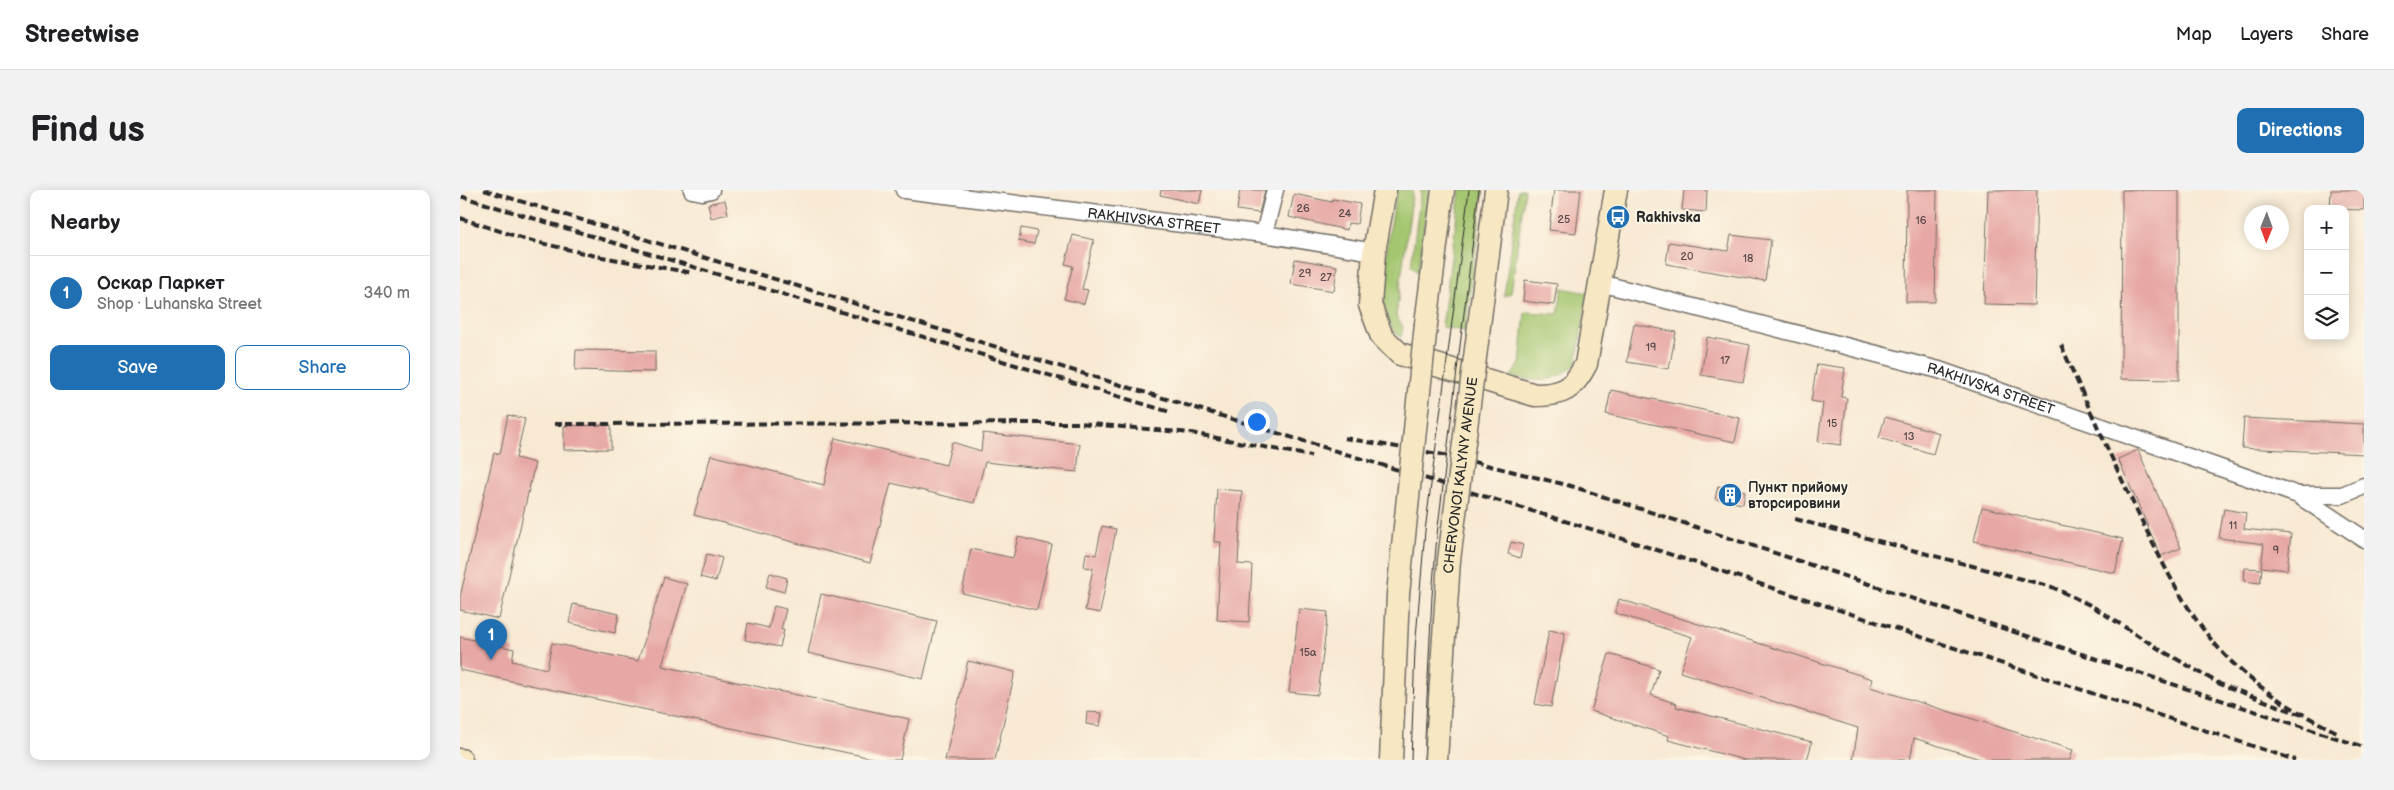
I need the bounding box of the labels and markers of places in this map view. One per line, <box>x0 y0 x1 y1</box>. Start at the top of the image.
bus stop icon: Rakhivska <box>1605 204 1631 230</box>
place label: Rakhivska <box>1636 209 1701 226</box>
place label: Пункт прийому вторсировини <box>1748 479 1848 512</box>
building icon: Пункт прийому вторсировини <box>1717 482 1743 508</box>
pin: 1 <box>475 619 507 660</box>

